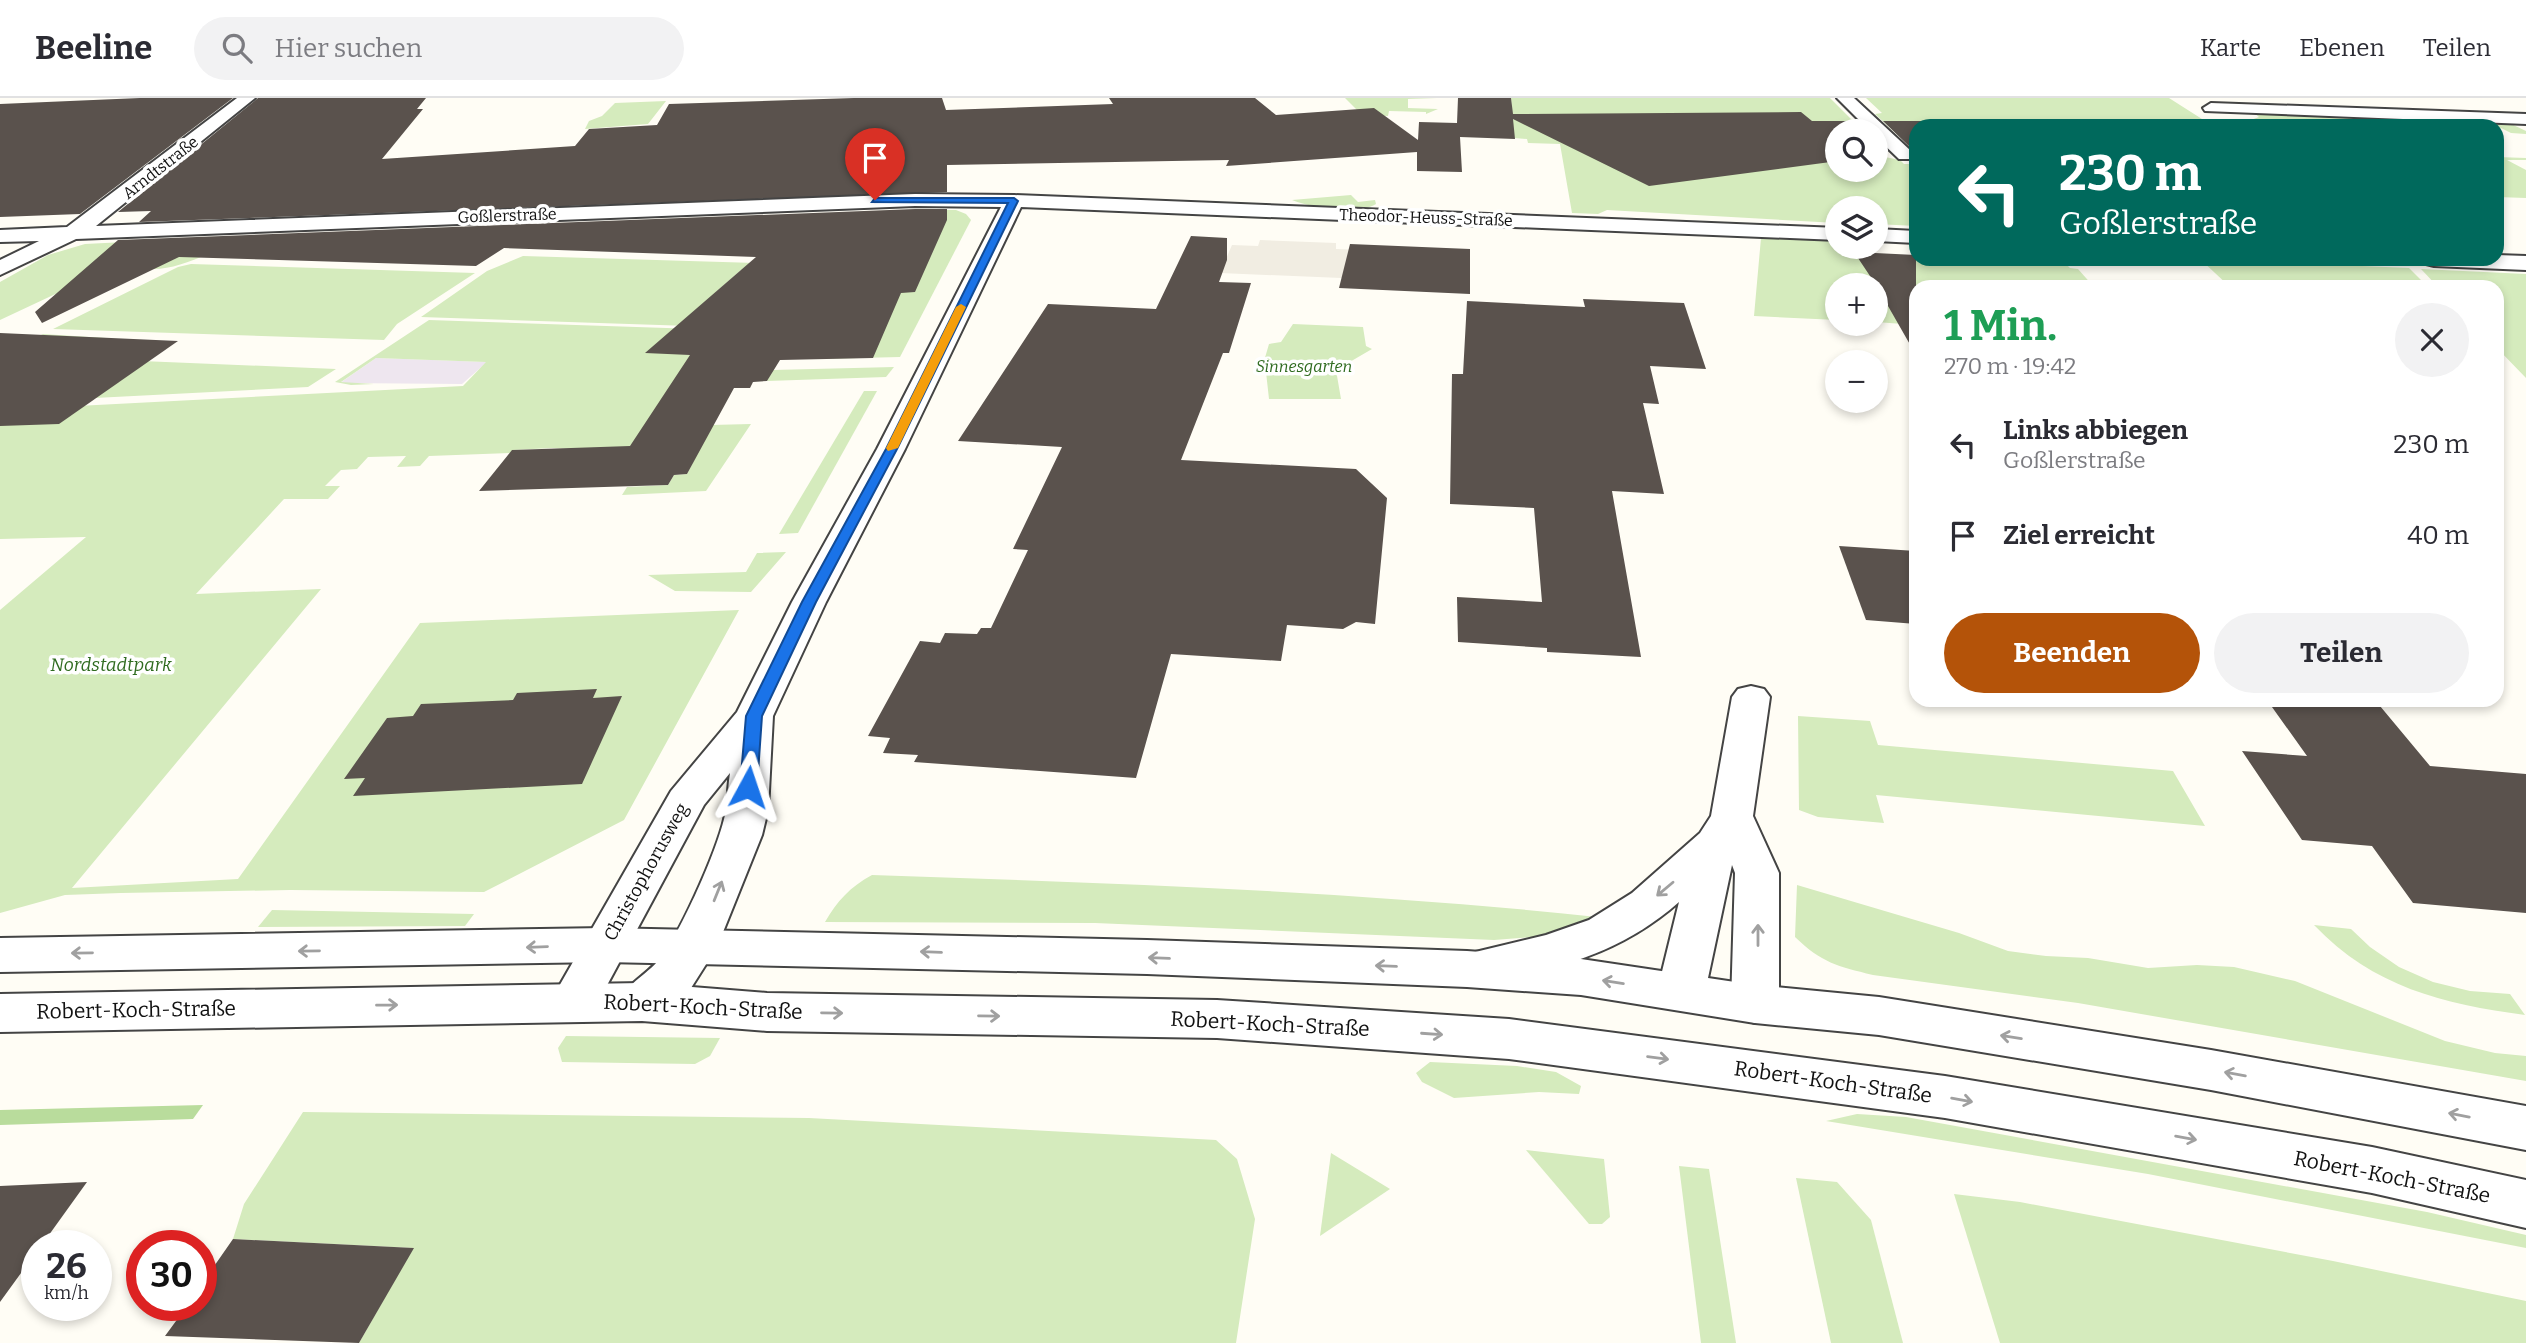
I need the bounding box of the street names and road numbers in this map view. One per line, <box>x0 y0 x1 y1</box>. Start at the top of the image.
street label: Arndtstraße <box>119 132 202 203</box>
street label: Goßlerstraße <box>457 204 557 227</box>
street label: Theodor-Heuss-Straße <box>1339 205 1513 230</box>
street label: Christophorusweg <box>599 799 693 945</box>
street label: Robert-Koch-Straße <box>603 989 803 1025</box>
street label: Robert-Koch-Straße <box>36 995 236 1025</box>
street label: Robert-Koch-Straße <box>1170 1006 1370 1042</box>
street label: Robert-Koch-Straße <box>1732 1055 1934 1109</box>
street label: Robert-Koch-Straße <box>2292 1145 2492 1209</box>

